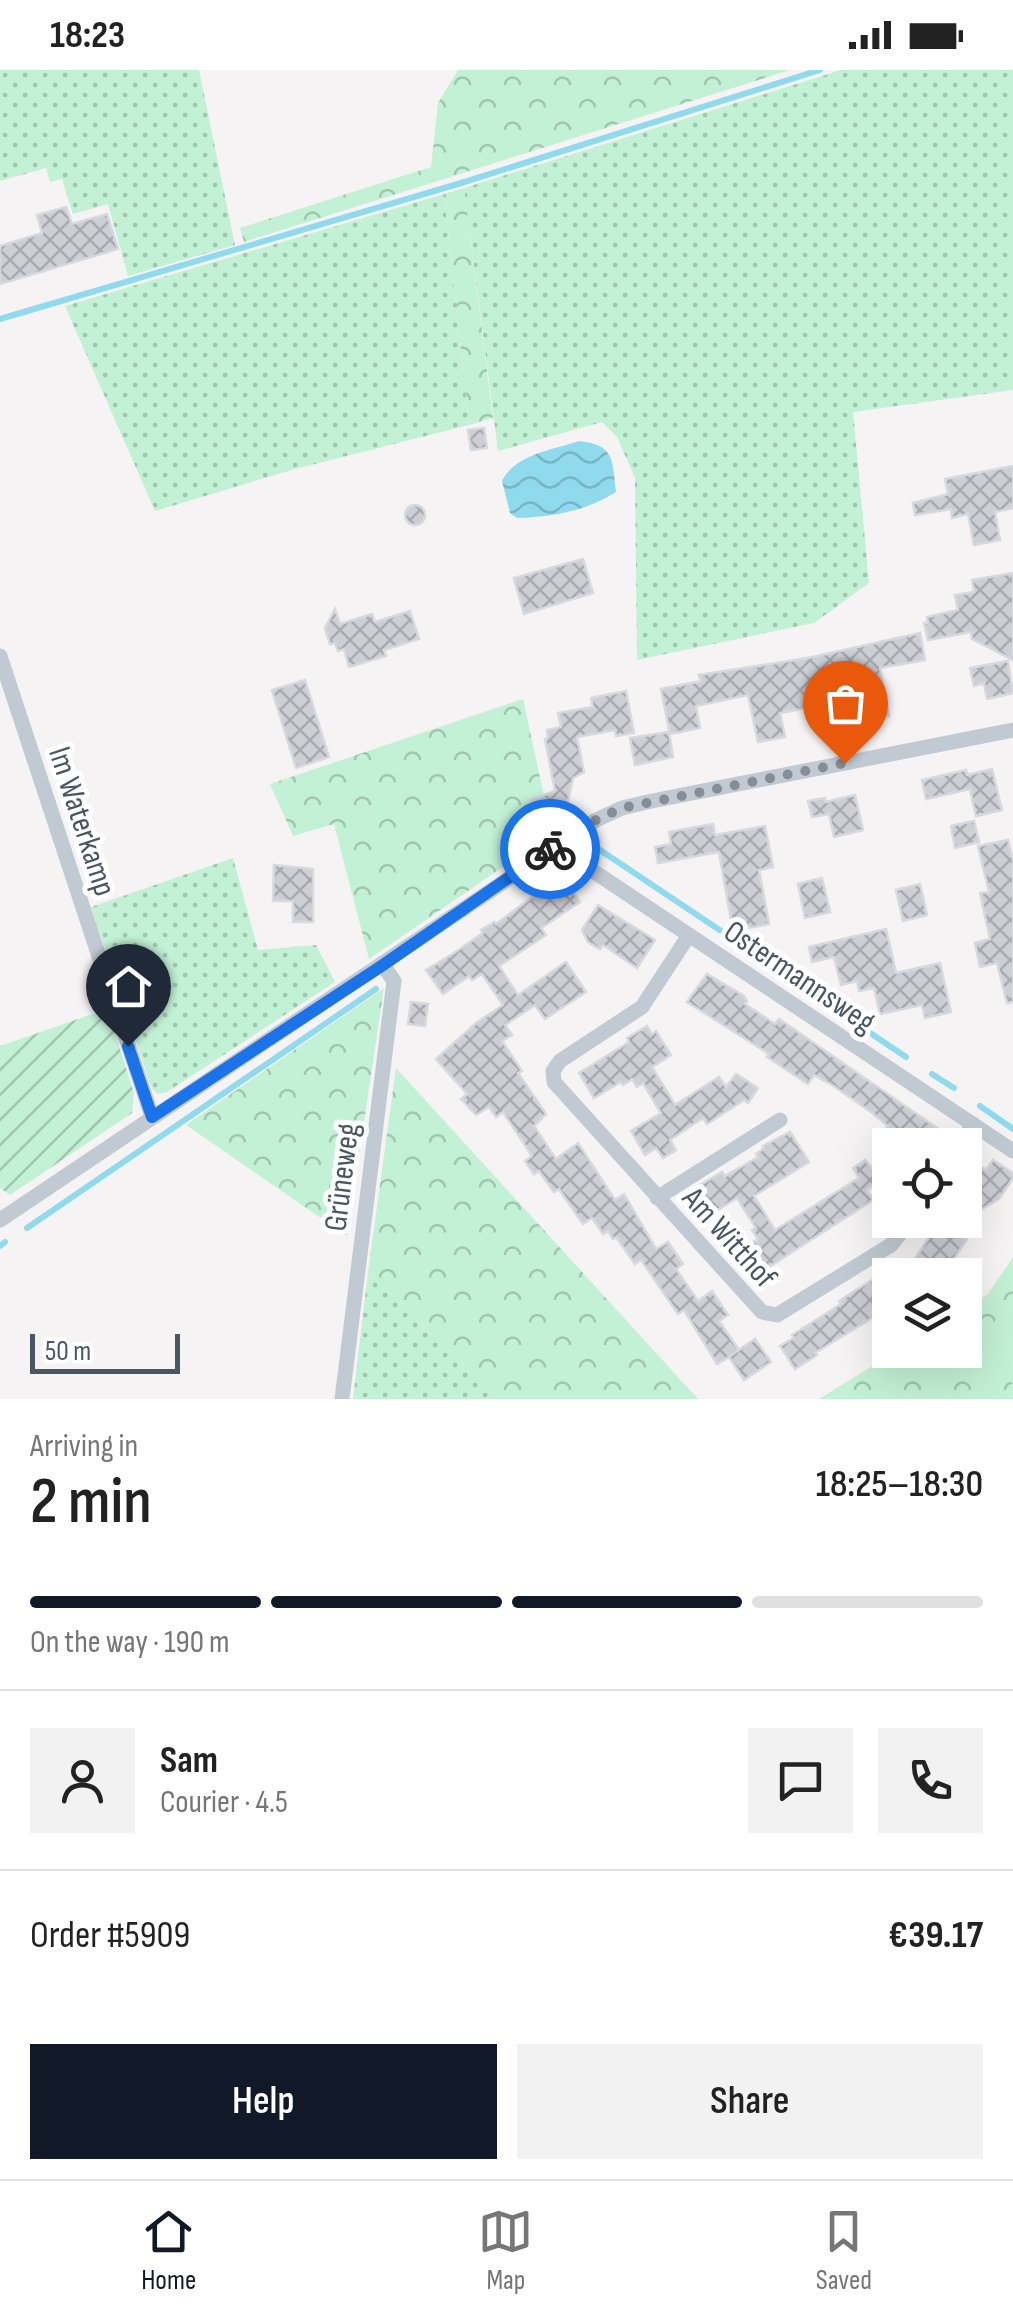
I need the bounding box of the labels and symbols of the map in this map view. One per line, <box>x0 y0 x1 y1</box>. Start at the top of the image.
pin <box>803 661 888 764</box>
street label: Im Waterkamp <box>39 742 124 901</box>
courier <box>500 799 600 899</box>
street label: Ostermannsweg <box>716 912 882 1042</box>
pin <box>86 944 171 1047</box>
street label: Grüneweg <box>317 1121 368 1233</box>
street label: Am Witthof <box>673 1179 785 1297</box>
scale bar <box>30 1329 180 1374</box>

